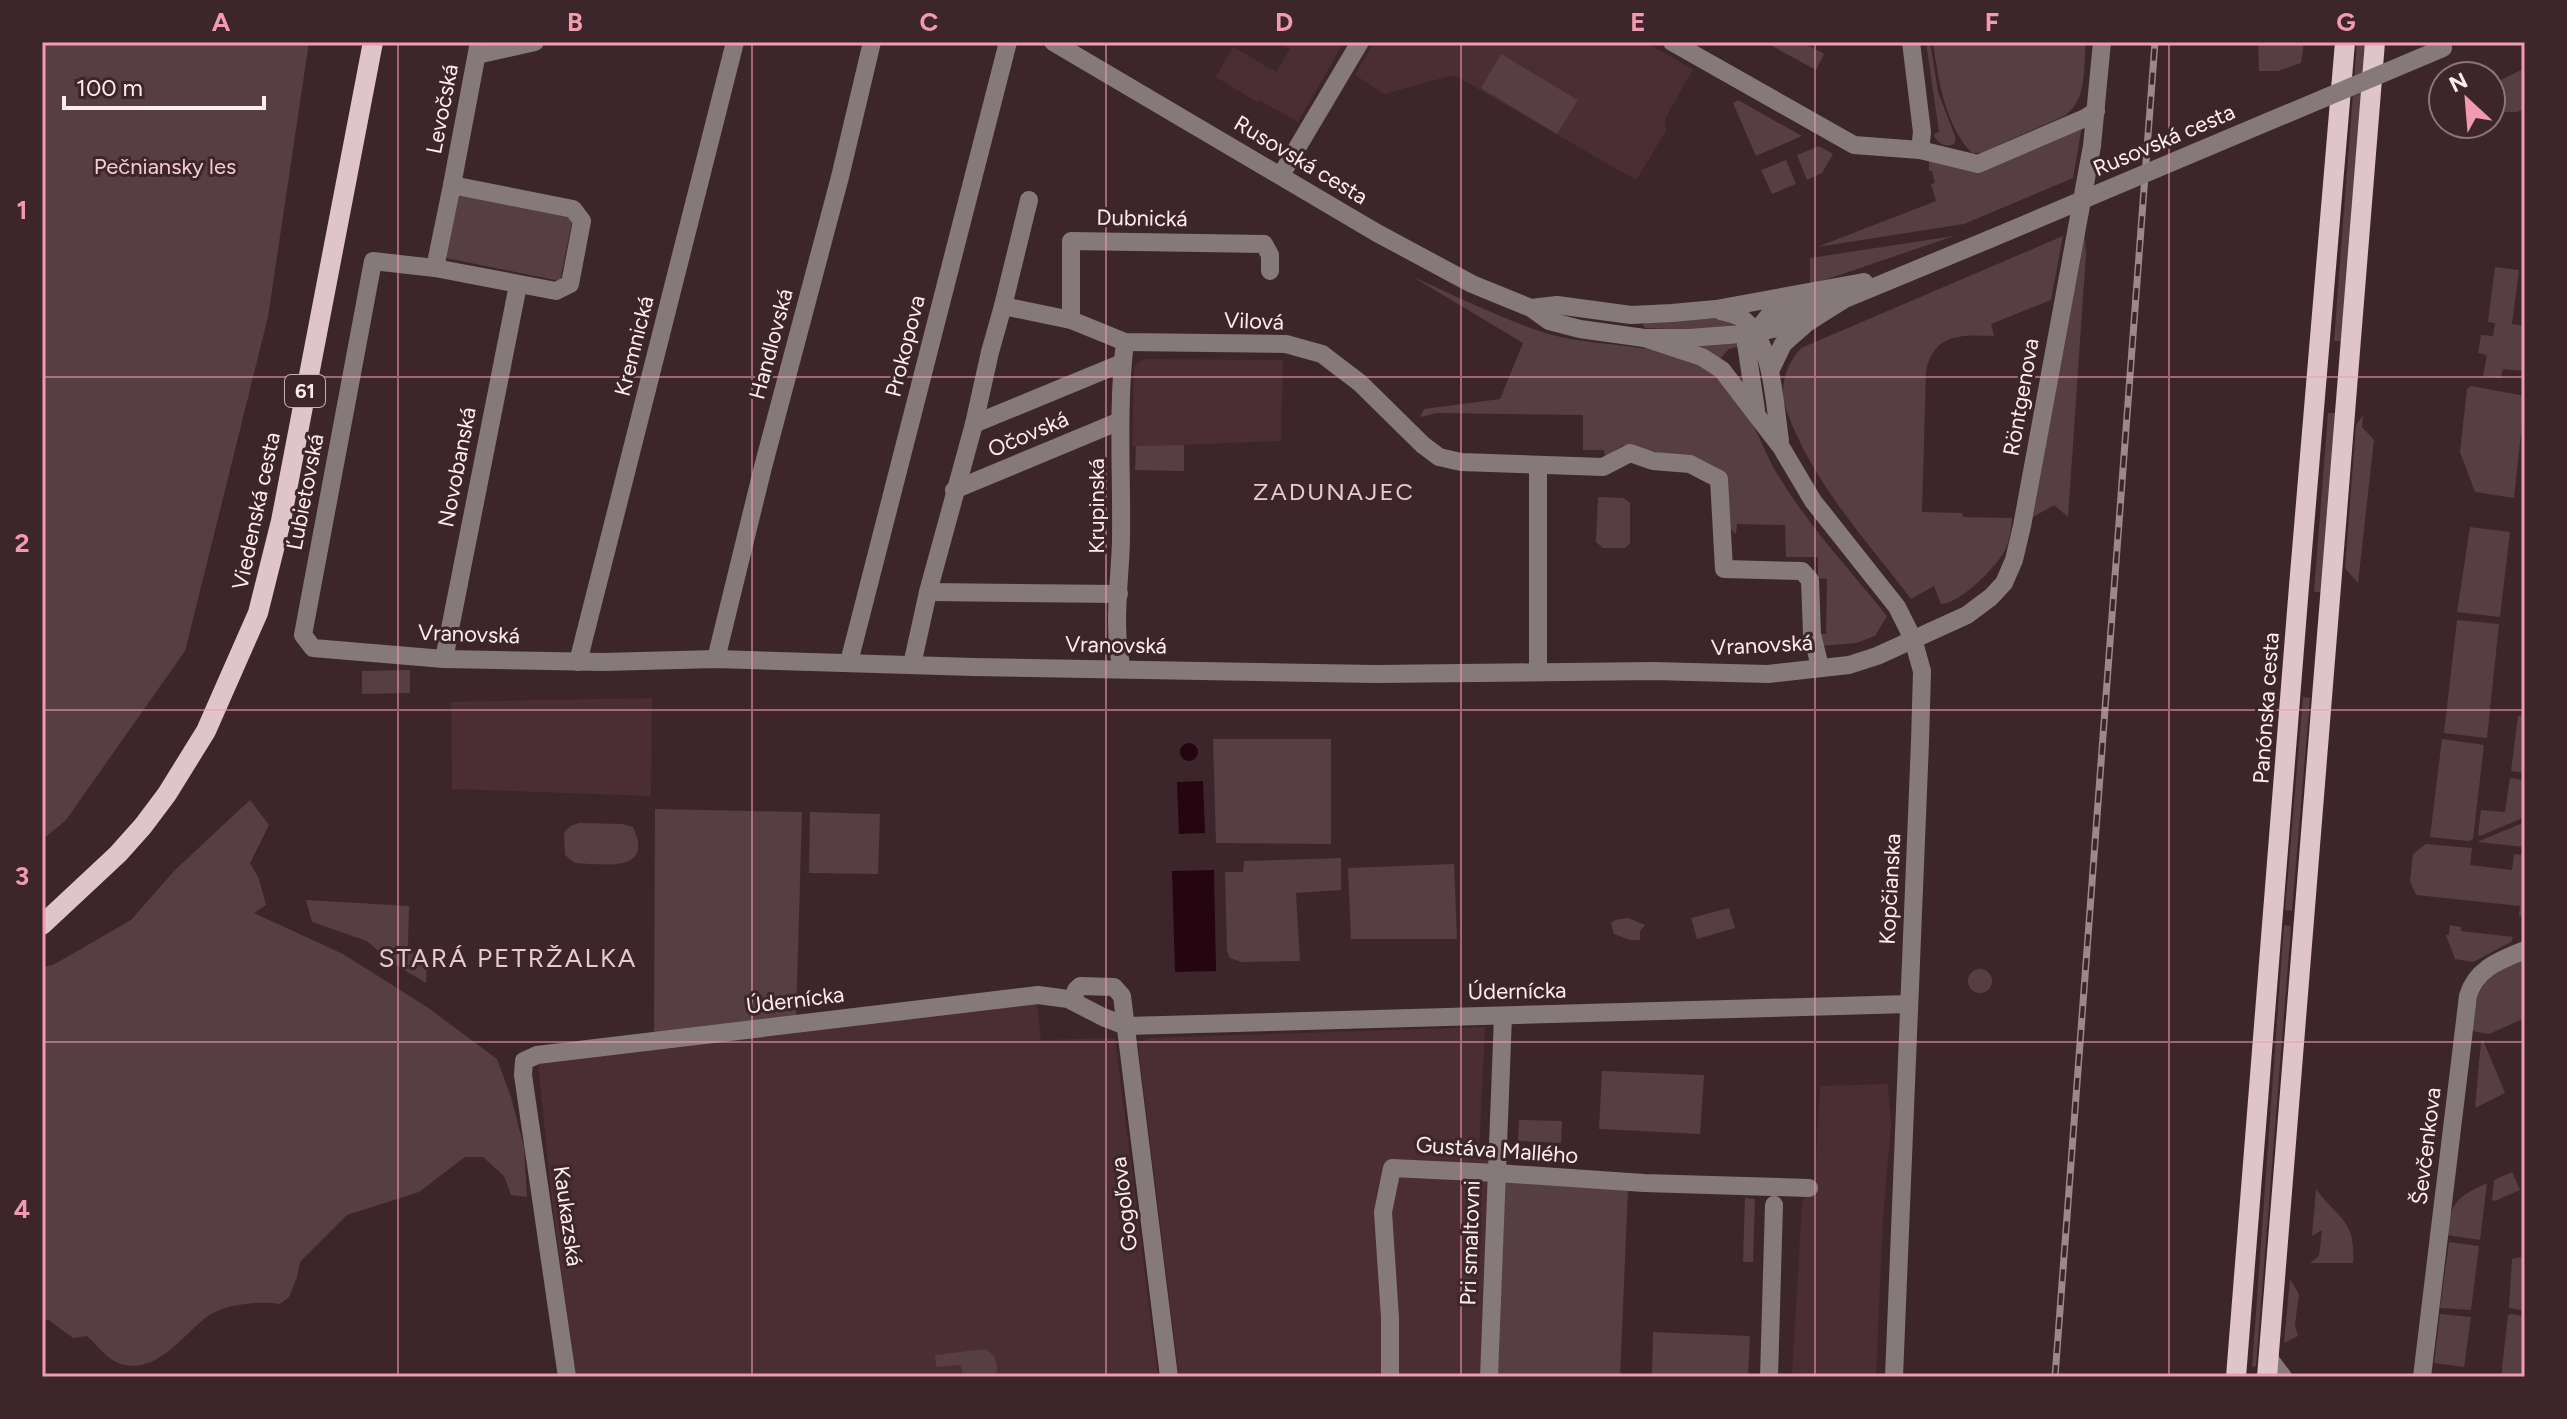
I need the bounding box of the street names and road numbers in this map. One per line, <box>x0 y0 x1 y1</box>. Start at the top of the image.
street label: Levočská <box>420 62 464 156</box>
street label: Rusovská cesta <box>2089 98 2239 182</box>
street label: Rusovská cesta <box>1229 109 1373 211</box>
street label: Dubnická <box>1096 204 1188 232</box>
street label: Handlovská <box>743 286 799 402</box>
street label: Prokopova <box>879 292 931 400</box>
street label: Kremnická <box>609 293 659 399</box>
street label: Vilová <box>1224 306 1284 336</box>
street label: Röntgenova <box>1997 336 2045 458</box>
road number: 61 <box>285 375 325 407</box>
street label: Novobanská <box>432 405 482 529</box>
street label: Očovská <box>984 405 1072 463</box>
street label: Viedenská cesta <box>226 430 286 592</box>
street label: Ľubietovská <box>281 432 329 552</box>
street label: Krupinská <box>1083 458 1110 554</box>
street label: Vranovská <box>418 619 520 649</box>
street label: Vranovská <box>1710 629 1814 661</box>
street label: Vranovská <box>1065 631 1167 659</box>
street label: Panónska cesta <box>2247 631 2285 785</box>
street label: Kopčianska <box>1874 833 1906 945</box>
street label: Údernícka <box>1467 977 1567 1005</box>
street label: Údernícka <box>744 981 846 1019</box>
street label: Ševčenkova <box>2405 1086 2447 1206</box>
street label: Gustáva Mallého <box>1415 1131 1579 1169</box>
street label: Gogoľova <box>1105 1155 1143 1253</box>
street label: Kaukazská <box>548 1164 588 1268</box>
street label: Pri smaltovni <box>1454 1180 1486 1306</box>

